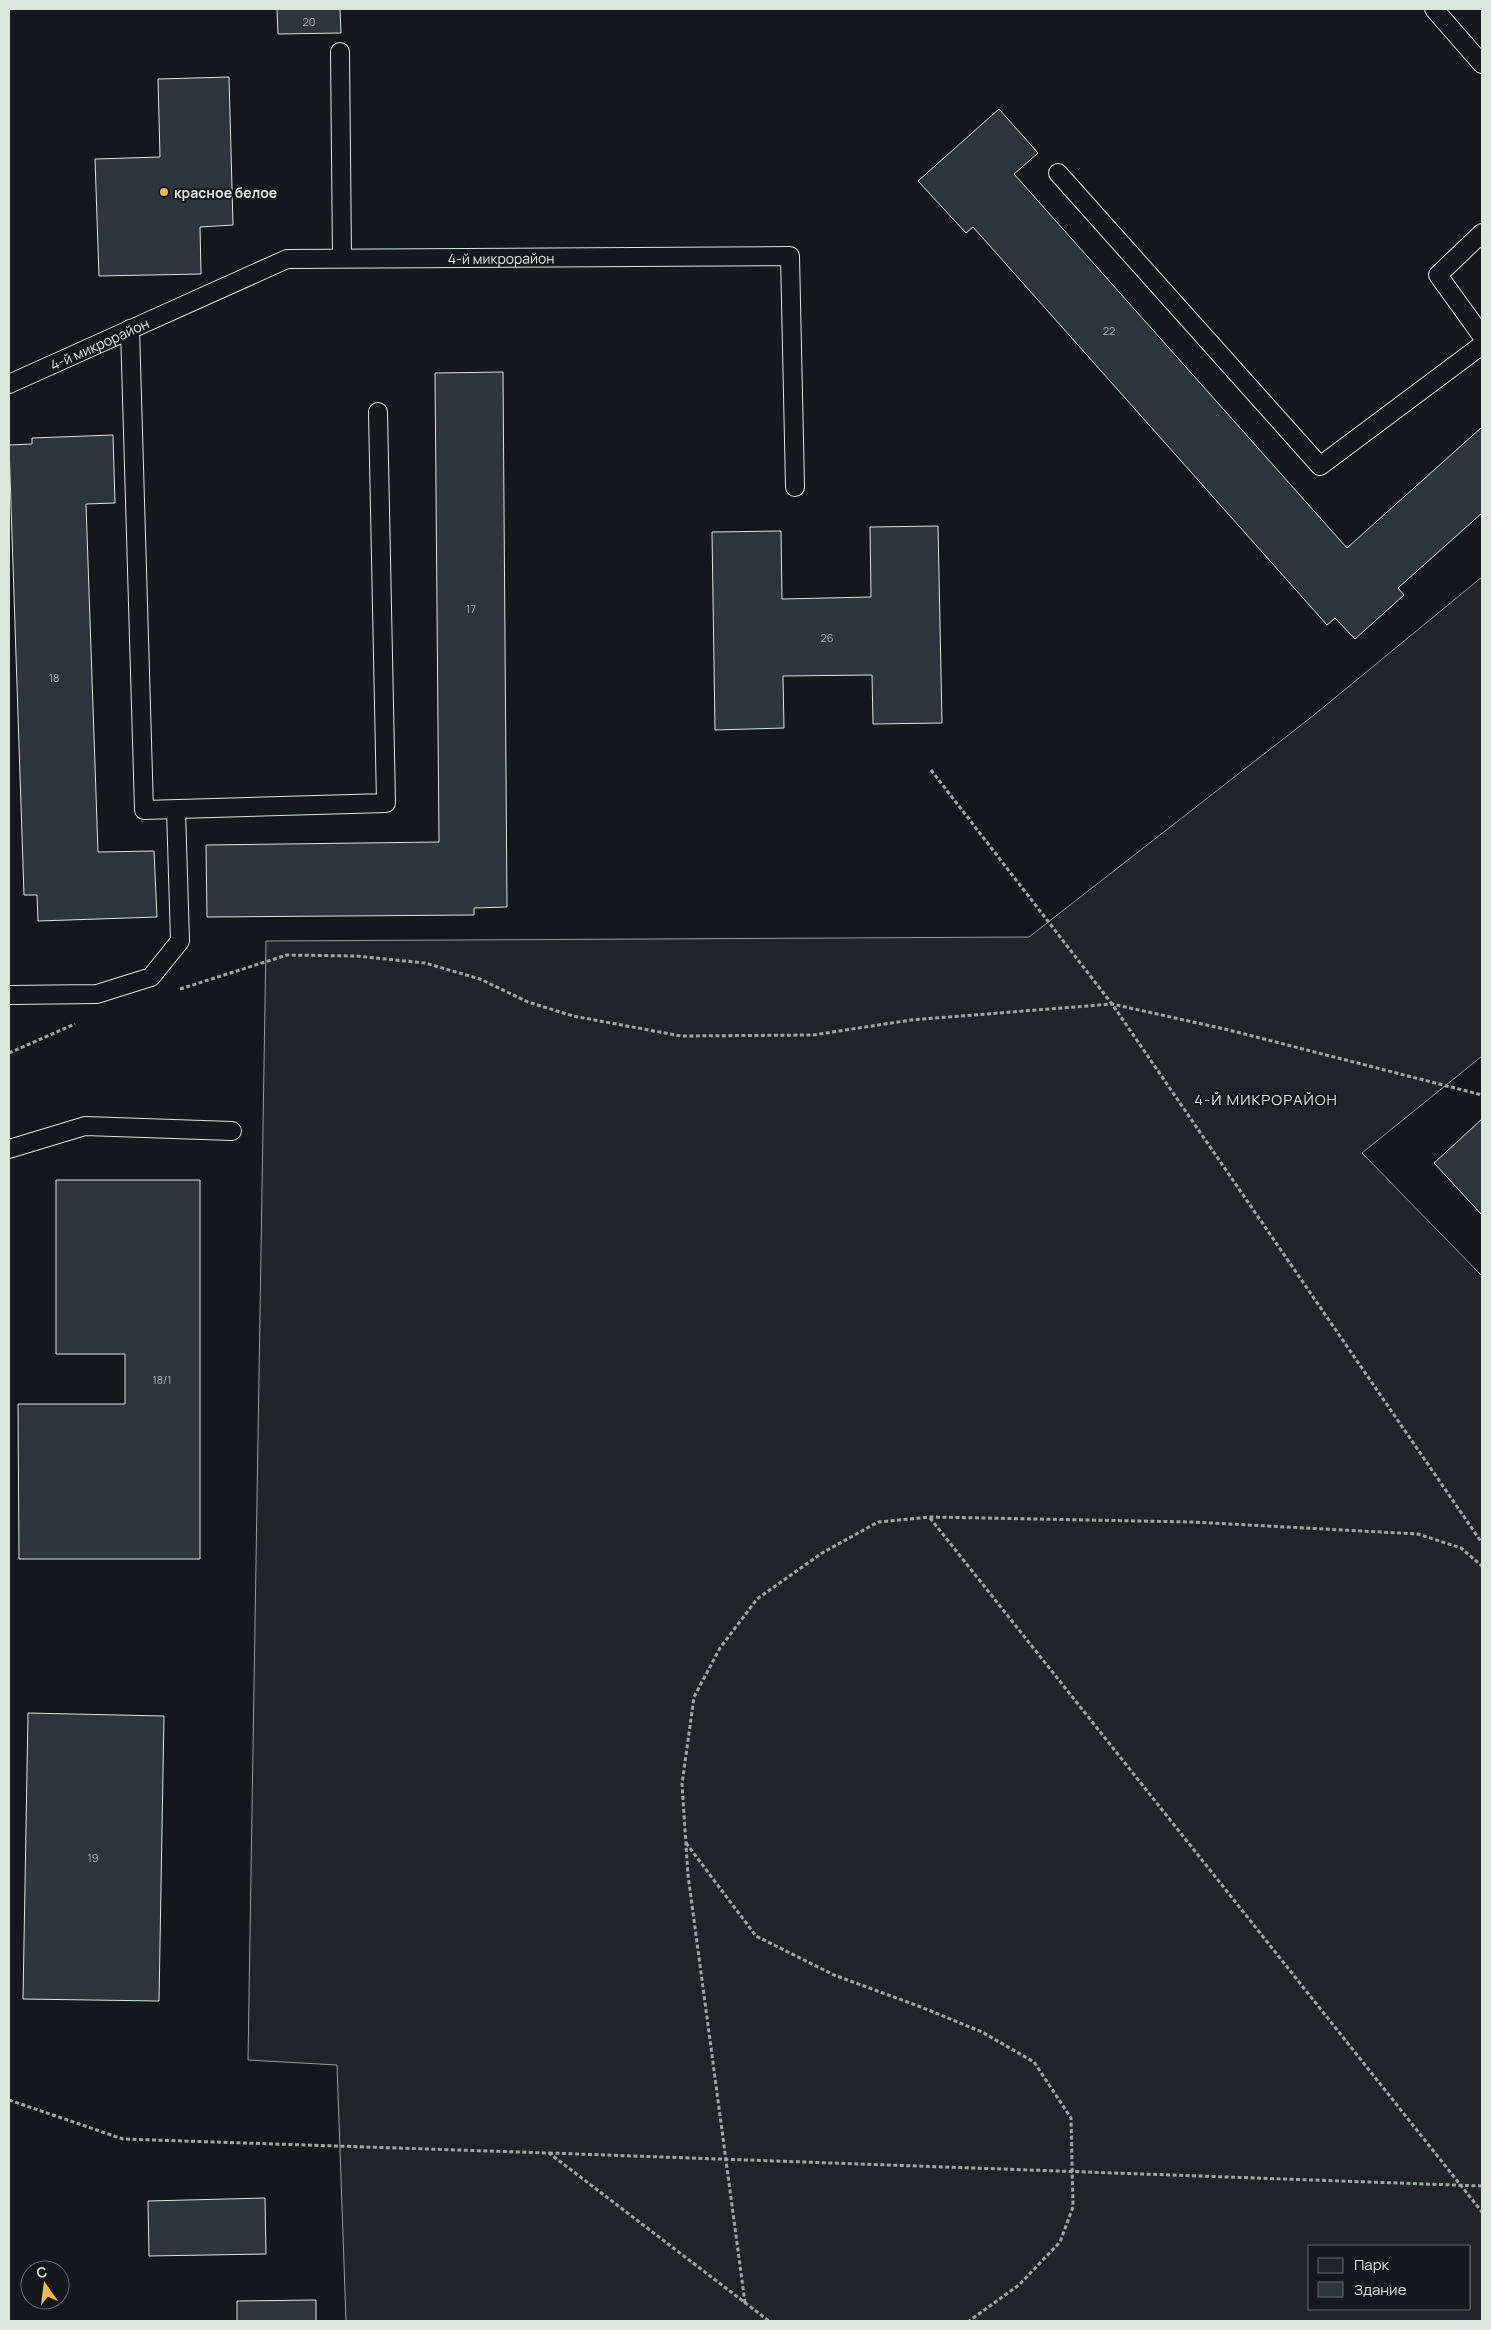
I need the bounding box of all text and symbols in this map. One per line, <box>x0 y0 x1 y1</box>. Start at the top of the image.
house number: 20 <box>303 14 315 29</box>
place label: красное белое <box>174 183 277 202</box>
marker: красное белое <box>158 186 170 198</box>
street label: 4-й микрорайон <box>448 248 555 268</box>
street label: 4-й микрорайон <box>47 313 152 374</box>
house number: 22 <box>1103 323 1115 338</box>
house number: 17 <box>466 601 476 616</box>
house number: 26 <box>820 630 834 645</box>
house number: 18 <box>49 670 59 685</box>
district label: 4-Й МИКРОРАЙОН <box>1194 1089 1338 1110</box>
house number: 18/1 <box>152 1372 172 1387</box>
house number: 19 <box>87 1850 99 1865</box>
legend <box>1308 2245 1471 2310</box>
text: Парк <box>1354 2254 1390 2275</box>
north arrow <box>20 2260 70 2310</box>
text: С <box>34 2261 49 2282</box>
text: Здание <box>1354 2279 1407 2300</box>

